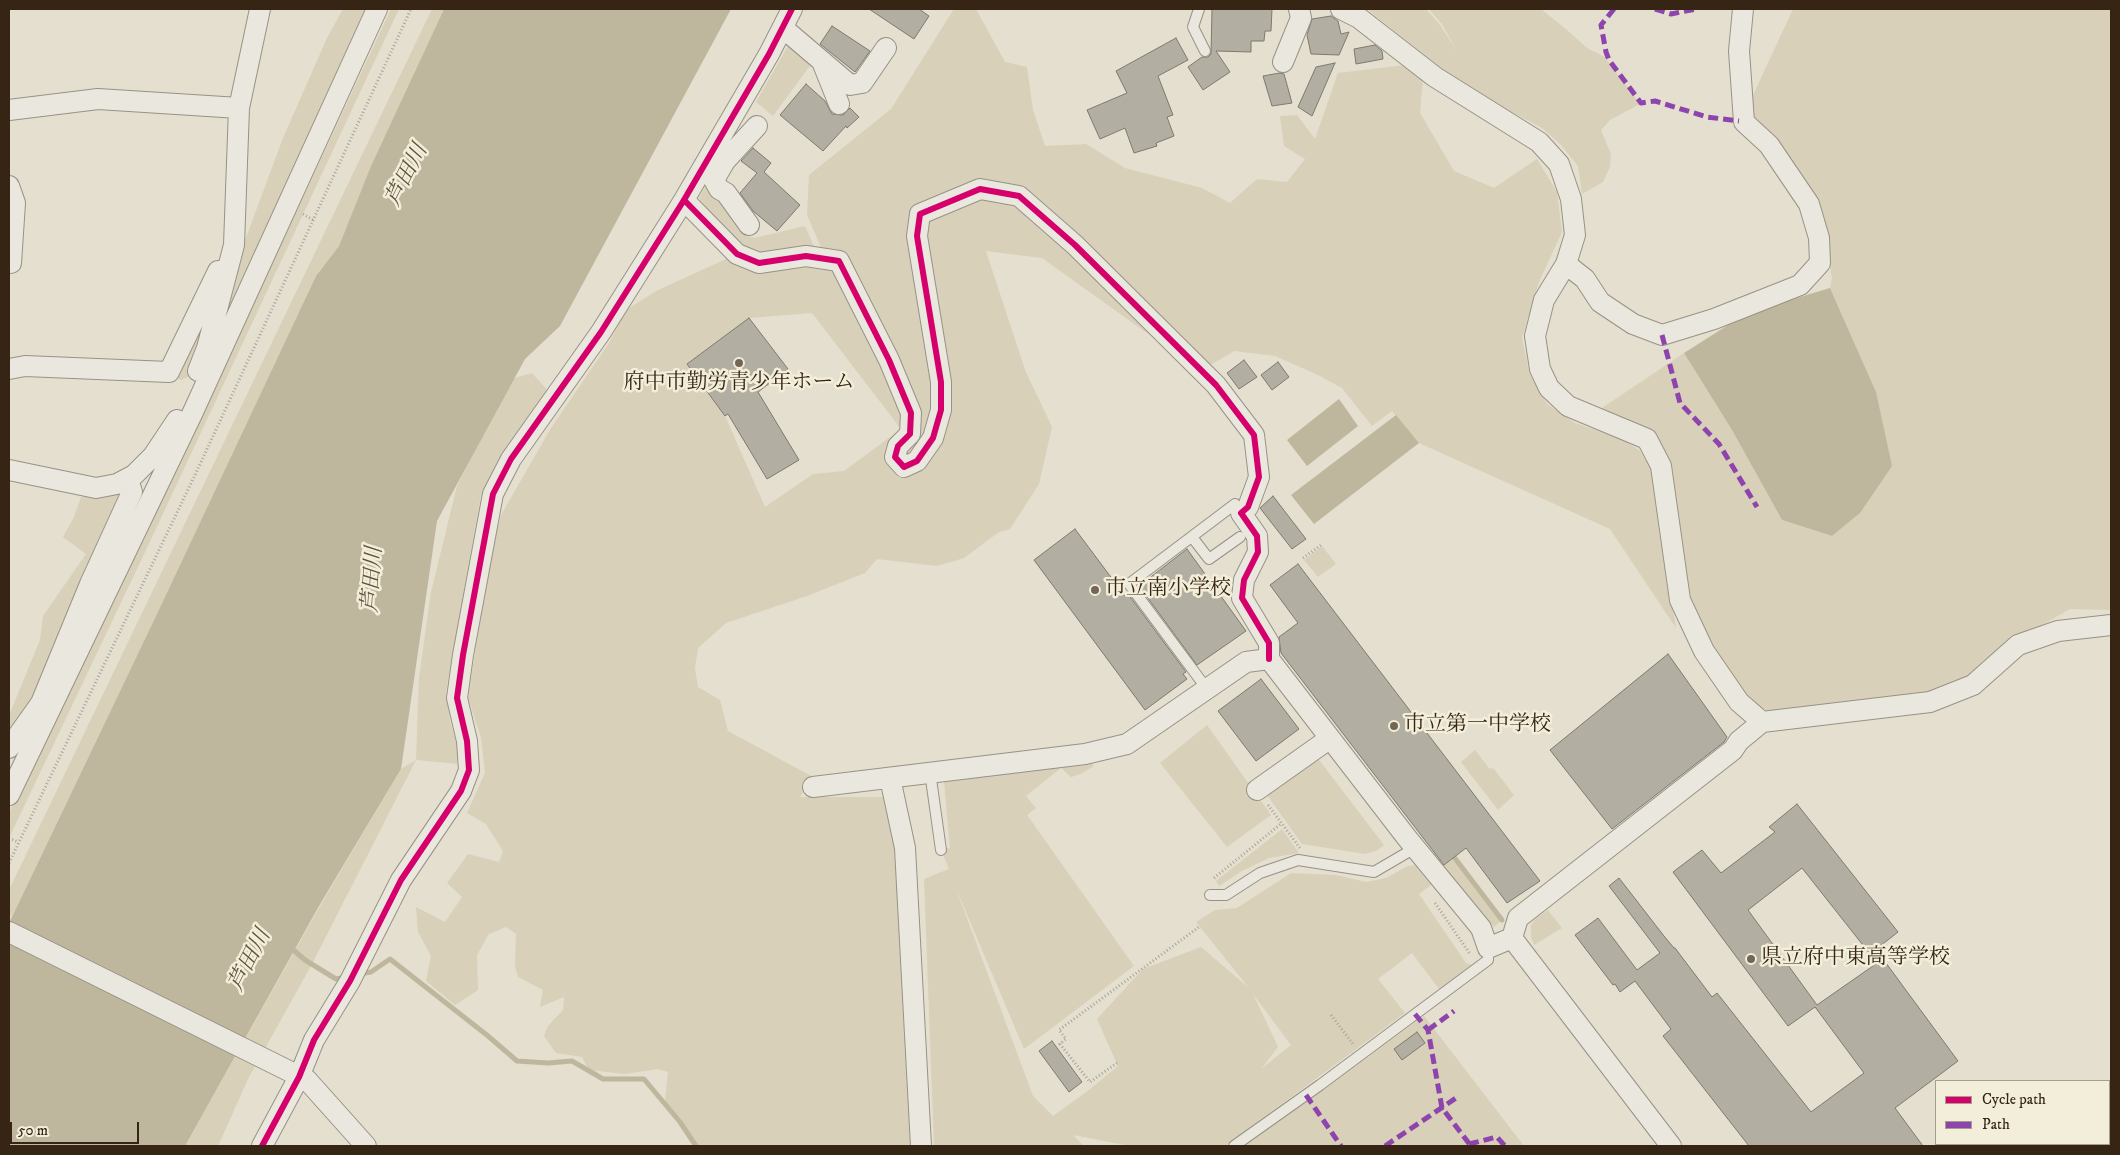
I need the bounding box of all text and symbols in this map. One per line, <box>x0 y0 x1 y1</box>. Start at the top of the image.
water label: 芦田川 <box>381 141 435 211</box>
marker: 府中市勤労青少年ホーム <box>733 357 745 369</box>
place label: 府中市勤労青少年ホーム <box>624 371 854 397</box>
water label: 芦田川 <box>359 546 389 614</box>
place label: 市立南小学校 <box>1105 577 1231 603</box>
marker: 市立南小学校 <box>1089 584 1101 596</box>
place label: 市立第一中学校 <box>1404 713 1551 739</box>
marker: 市立第一中学校 <box>1388 720 1400 732</box>
water label: 芦田川 <box>224 926 278 996</box>
place label: 県立府中東高等学校 <box>1761 946 1950 972</box>
marker: 県立府中東高等学校 <box>1745 953 1757 965</box>
legend <box>1935 1080 2110 1145</box>
text: Cycle path <box>1982 1090 2046 1109</box>
scale bar <box>12 1112 141 1144</box>
text: Path <box>1982 1115 2010 1134</box>
text: 50 m <box>18 1121 48 1140</box>

